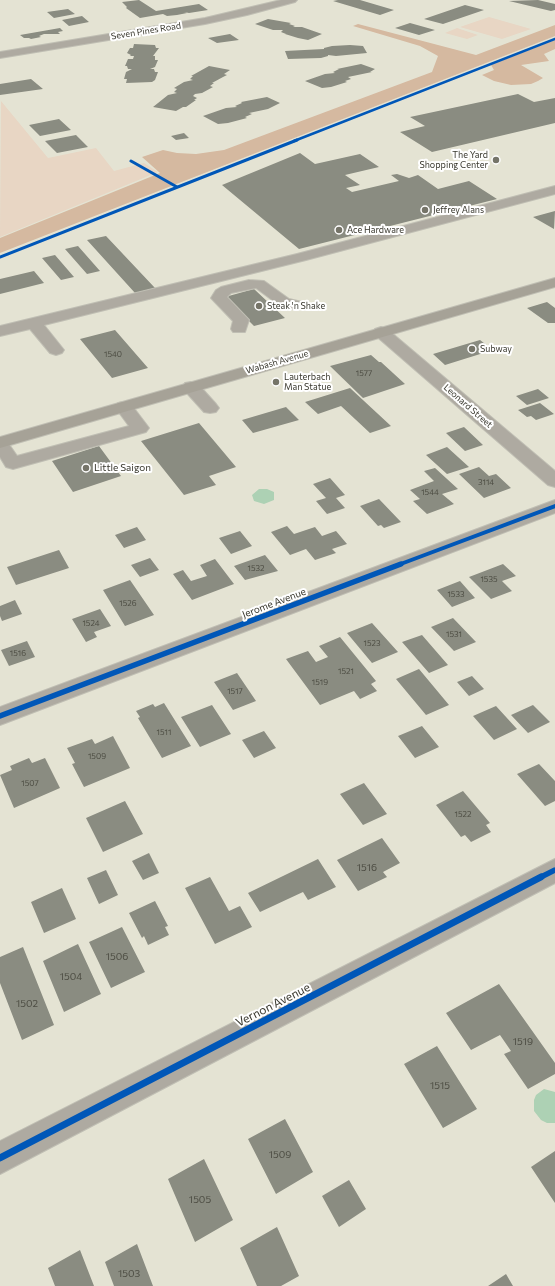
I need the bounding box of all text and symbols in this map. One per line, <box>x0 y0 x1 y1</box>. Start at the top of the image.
street label: Seven Pines Road <box>110 20 182 42</box>
place label: The Yard Shopping Center <box>419 150 488 171</box>
marker: The Yard Shopping Center <box>491 155 501 165</box>
marker: Jeffrey Alans <box>420 205 430 215</box>
place label: Jeffrey Alans <box>433 205 484 215</box>
marker: Ace Hardware <box>334 225 344 235</box>
place label: Ace Hardware <box>347 225 404 235</box>
marker: Steak 'n Shake <box>254 301 264 311</box>
place label: Steak 'n Shake <box>267 301 325 311</box>
marker: Subway <box>467 344 477 354</box>
place label: Subway <box>480 344 512 354</box>
street label: Wabash Avenue <box>245 348 309 376</box>
house number: 1540 <box>104 349 122 359</box>
house number: 1577 <box>356 368 372 378</box>
place label: Lauterbach Man Statue <box>284 372 331 393</box>
marker: Lauterbach Man Statue <box>271 377 281 387</box>
street label: Leonard Street <box>441 382 495 430</box>
place label: Little Saigon <box>94 462 151 474</box>
marker: Little Saigon <box>81 463 91 473</box>
house number: 3114 <box>478 477 494 487</box>
house number: 1544 <box>421 487 439 497</box>
house number: 1532 <box>248 563 264 573</box>
house number: 1535 <box>480 574 498 584</box>
street label: Jerome Avenue <box>240 585 308 621</box>
house number: 1533 <box>447 589 465 599</box>
house number: 1526 <box>119 598 137 608</box>
house number: 1524 <box>82 618 100 628</box>
house number: 1531 <box>446 629 462 639</box>
house number: 1523 <box>363 638 381 648</box>
house number: 1516 <box>10 648 26 658</box>
house number: 1521 <box>338 666 354 676</box>
house number: 1519 <box>312 677 328 687</box>
house number: 1517 <box>227 686 243 696</box>
house number: 1511 <box>157 727 171 737</box>
house number: 1509 <box>88 751 106 761</box>
house number: 1507 <box>21 778 39 788</box>
house number: 1522 <box>455 809 471 819</box>
house number: 1516 <box>357 862 377 874</box>
house number: 1506 <box>106 951 128 963</box>
house number: 1504 <box>60 971 82 983</box>
street label: Vernon Avenue <box>233 980 313 1030</box>
house number: 1502 <box>16 998 38 1010</box>
house number: 1519 <box>513 1036 533 1048</box>
house number: 1515 <box>430 1080 450 1092</box>
house number: 1509 <box>269 1149 291 1161</box>
house number: 1505 <box>189 1194 211 1206</box>
house number: 1503 <box>118 1268 140 1280</box>

